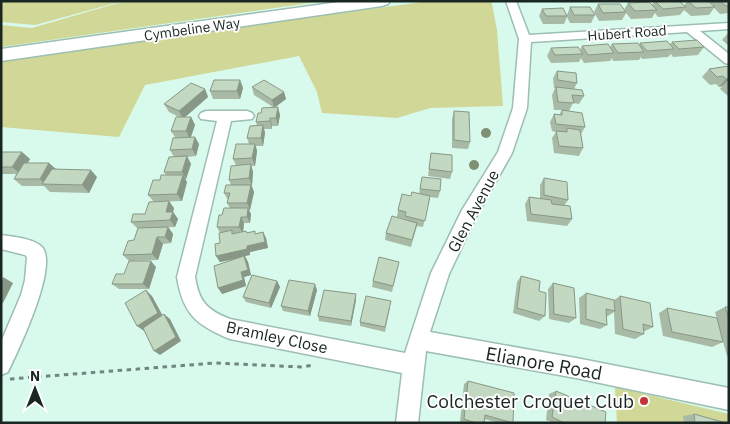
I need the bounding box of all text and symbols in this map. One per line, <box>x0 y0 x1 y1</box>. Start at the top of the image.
street label: Cymbeline Way <box>143 13 241 45</box>
street label: Hubert Road <box>587 21 667 45</box>
street label: Glen Avenue <box>443 166 503 256</box>
street label: Bramley Close <box>224 316 330 358</box>
street label: Elianore Road <box>484 341 604 385</box>
north arrow <box>10 364 60 414</box>
text: N <box>30 367 40 385</box>
place label: Colchester Croquet Club <box>427 389 634 413</box>
marker: Colchester Croquet Club <box>638 395 650 407</box>

